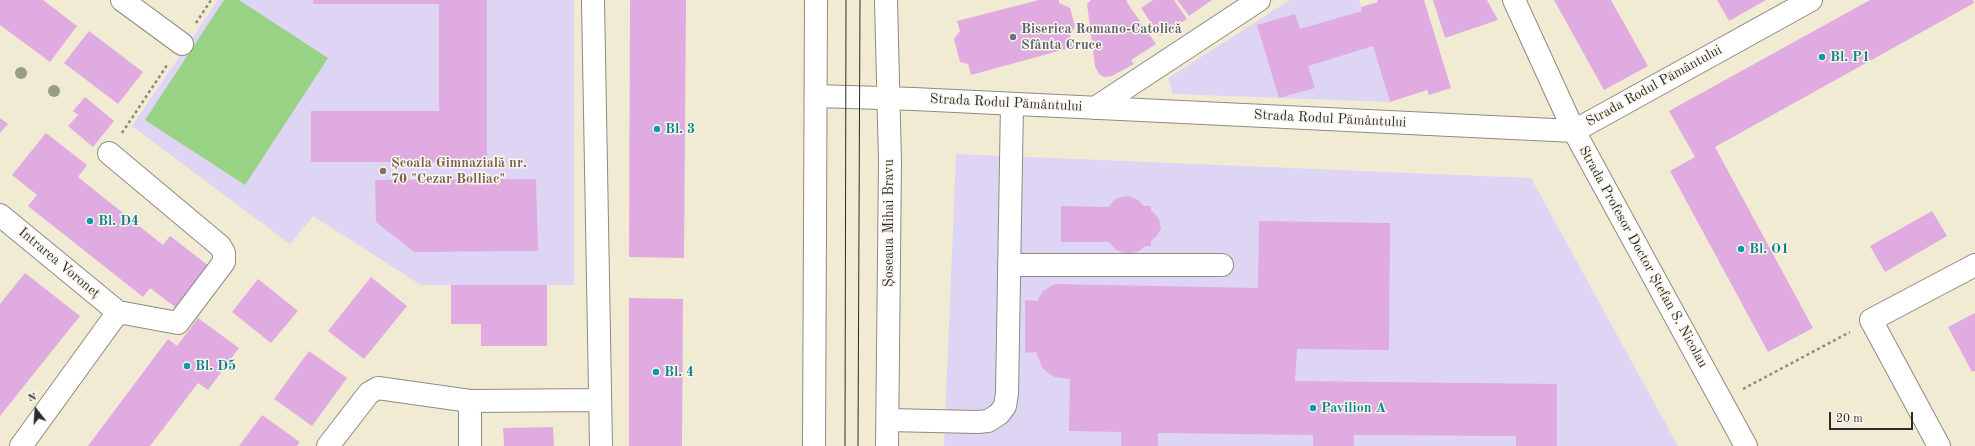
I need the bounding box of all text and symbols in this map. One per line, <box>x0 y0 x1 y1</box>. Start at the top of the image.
place label: Biserica Romano-Catolică Sfânta Cruce <box>1021 21 1182 54</box>
marker: Biserica Romano-Catolică Sfânta Cruce <box>1008 32 1018 42</box>
street label: Strada Rodul Pământului <box>1583 42 1725 130</box>
place label: Bl. P1 <box>1830 49 1870 65</box>
marker: Bl. P1 <box>1817 52 1827 62</box>
street label: Strada Rodul Pământului <box>929 91 1083 115</box>
street label: Strada Rodul Pământului <box>1253 107 1407 131</box>
place label: Bl. 3 <box>665 121 695 137</box>
marker: Bl. 3 <box>652 124 662 134</box>
street label: Strada Profesor Doctor Ștefan S. Nicolau <box>1575 143 1711 371</box>
place label: Școala Gimnazială nr. 70 "Cezar Bolliac" <box>391 155 527 188</box>
street label: Șoseaua Mihai Bravu <box>881 159 897 287</box>
marker: Școala Gimnazială nr. 70 "Cezar Bolliac" <box>378 166 388 176</box>
place label: Bl. D4 <box>98 213 139 229</box>
marker: Bl. D4 <box>85 216 95 226</box>
street label: Intrarea Voroneț <box>15 224 103 302</box>
place label: Bl. O1 <box>1749 241 1789 257</box>
marker: Bl. O1 <box>1736 244 1746 254</box>
place label: Bl. D5 <box>195 358 236 374</box>
marker: Bl. D5 <box>182 361 192 371</box>
place label: Bl. 4 <box>664 364 694 380</box>
marker: Bl. 4 <box>651 367 661 377</box>
north arrow <box>16 390 56 430</box>
text: N <box>27 392 38 405</box>
place label: Pavilion A <box>1321 400 1386 416</box>
marker: Pavilion A <box>1308 403 1318 413</box>
scale bar <box>1831 404 1915 430</box>
text: 20 m <box>1836 413 1863 425</box>

